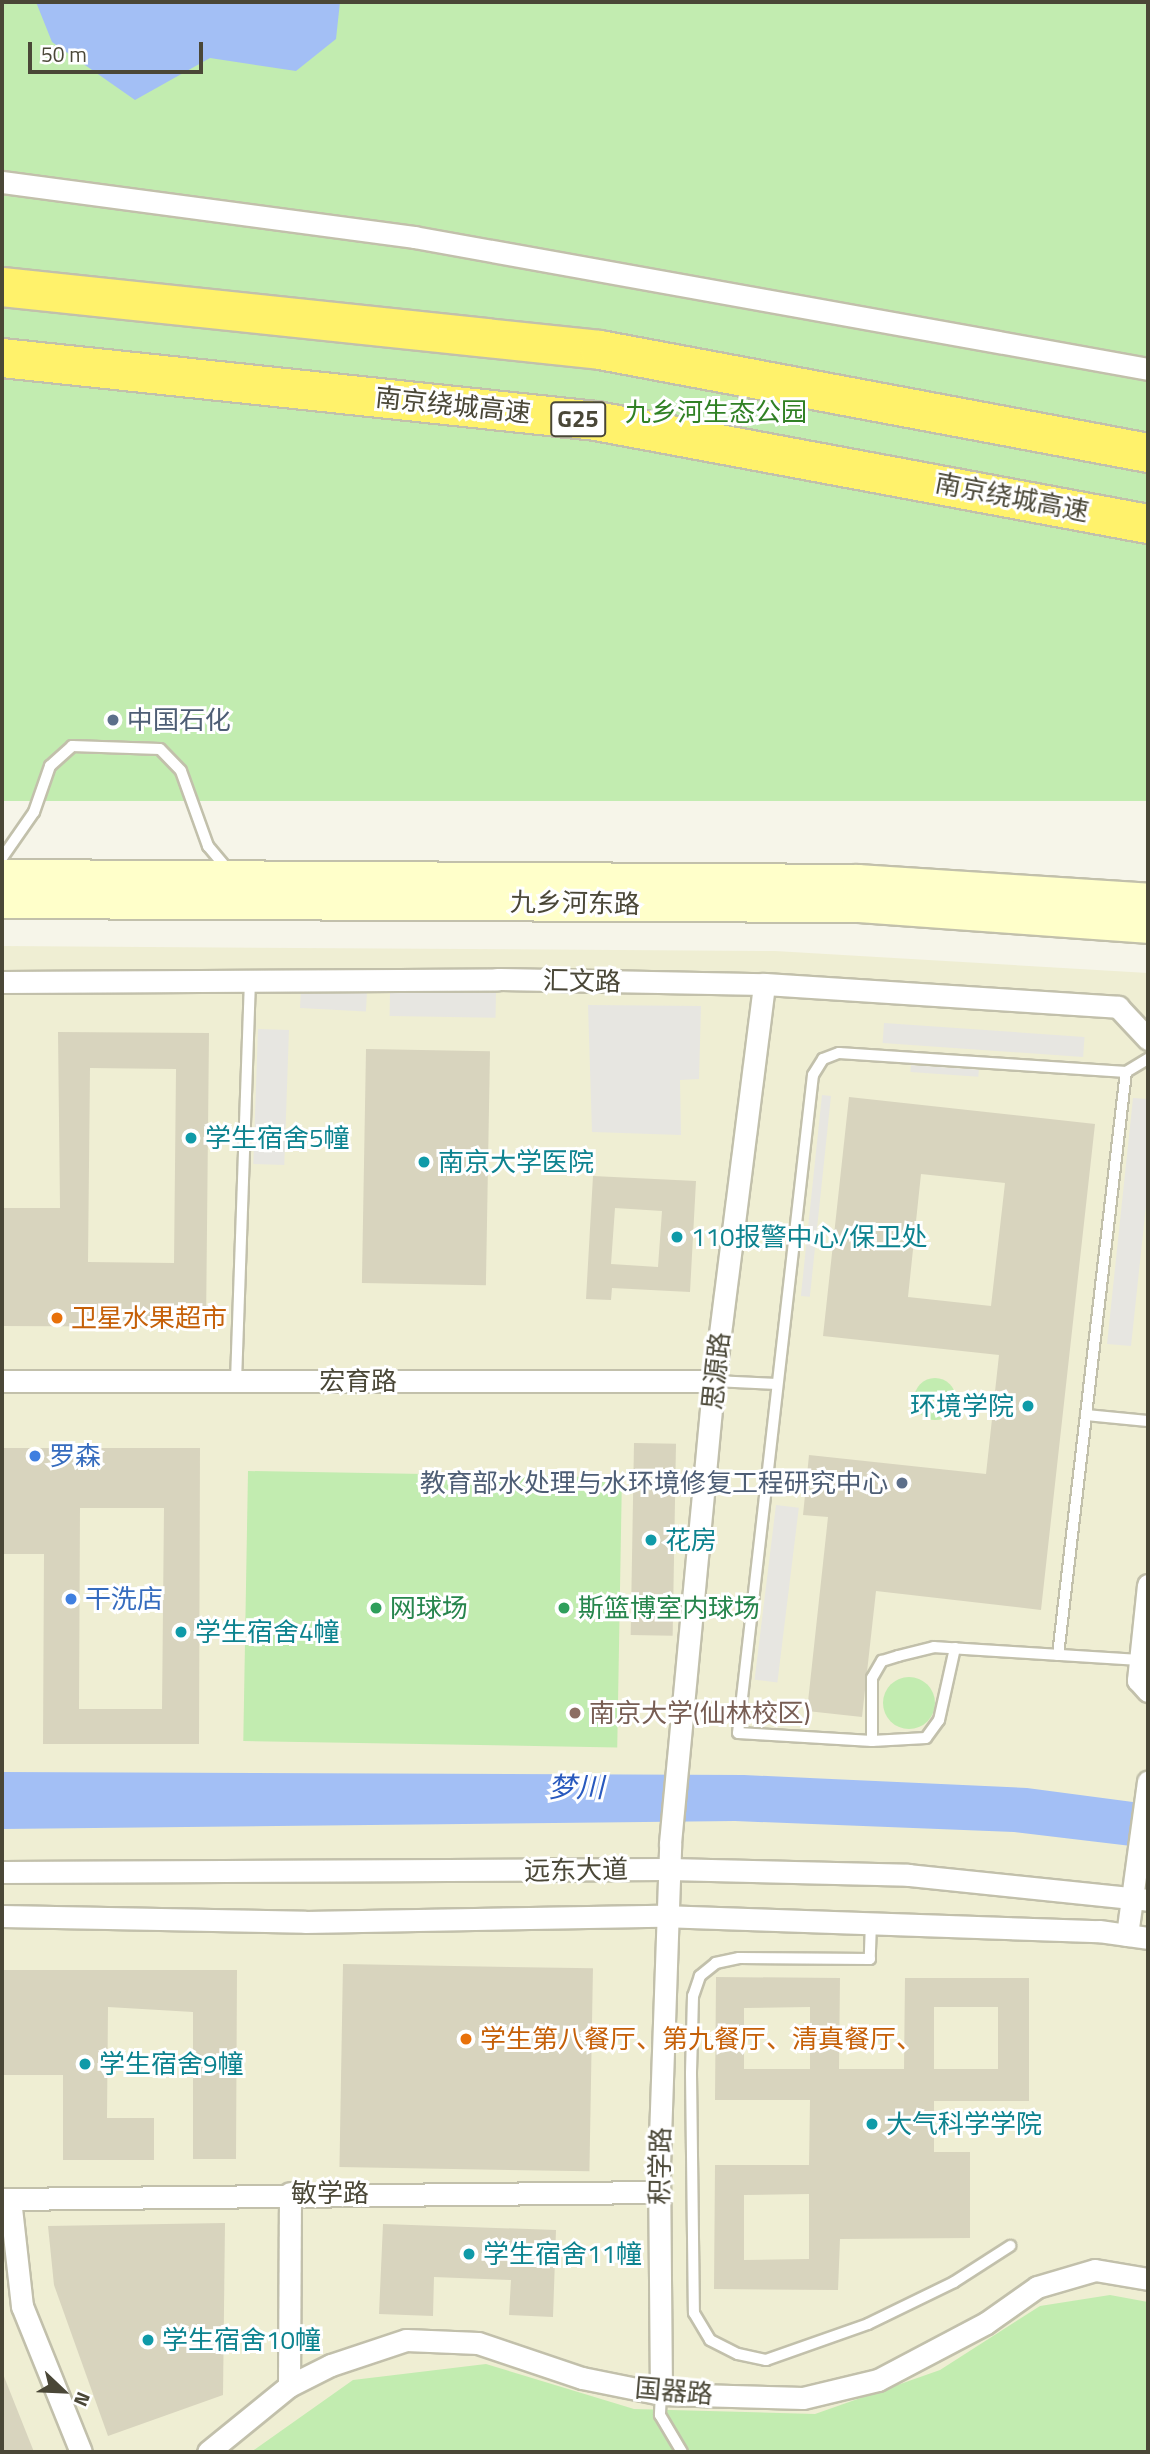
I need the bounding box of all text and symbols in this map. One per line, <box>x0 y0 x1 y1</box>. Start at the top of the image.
scale bar <box>32 28 206 72</box>
text: 50 m <box>41 38 87 70</box>
street label: 南京绕城高速 <box>374 381 532 429</box>
park label: 九乡河生态公园 <box>625 396 807 428</box>
road number: G25 <box>550 398 606 440</box>
street label: 南京绕城高速 <box>932 467 1092 527</box>
place label: 中国石化 <box>127 704 231 736</box>
marker: 中国石化 <box>105 712 121 728</box>
street label: 九乡河东路 <box>510 886 640 920</box>
street label: 汇文路 <box>543 965 621 997</box>
place label: 学生宿舍5幢 <box>205 1122 350 1154</box>
marker: 学生宿舍5幢 <box>183 1130 199 1146</box>
place label: 南京大学医院 <box>438 1146 594 1178</box>
marker: 南京大学医院 <box>416 1154 432 1170</box>
place label: 110报警中心/保卫处 <box>691 1221 927 1253</box>
marker: 110报警中心/保卫处 <box>669 1229 685 1245</box>
place label: 卫星水果超市 <box>71 1302 227 1334</box>
marker: 卫星水果超市 <box>49 1310 65 1326</box>
street label: 思源路 <box>696 1331 736 1411</box>
street label: 宏育路 <box>319 1365 397 1397</box>
place label: 环境学院 <box>910 1390 1014 1422</box>
marker: 环境学院 <box>1020 1398 1036 1414</box>
place label: 罗森 <box>49 1440 101 1472</box>
marker: 罗森 <box>27 1448 43 1464</box>
place label: 教育部水处理与水环境修复工程研究中心 <box>420 1467 888 1499</box>
marker: 教育部水处理与水环境修复工程研究中心 <box>894 1475 910 1491</box>
place label: 花房 <box>665 1524 717 1556</box>
marker: 花房 <box>643 1532 659 1548</box>
place label: 干洗店 <box>85 1583 163 1615</box>
marker: 干洗店 <box>63 1591 79 1607</box>
place label: 网球场 <box>390 1592 468 1624</box>
place label: 斯篮博室内球场 <box>578 1592 760 1624</box>
marker: 网球场 <box>368 1600 384 1616</box>
marker: 斯篮博室内球场 <box>556 1600 572 1616</box>
place label: 学生宿舍4幢 <box>195 1616 340 1648</box>
marker: 学生宿舍4幢 <box>173 1624 189 1640</box>
place label: 南京大学(仙林校区) <box>589 1697 811 1729</box>
marker: 南京大学(仙林校区) <box>567 1705 583 1721</box>
water label: 梦川 <box>548 1770 604 1804</box>
street label: 远东大道 <box>524 1853 628 1887</box>
place label: 学生第八餐厅、第九餐厅、清真餐厅、 <box>480 2023 922 2055</box>
marker: 学生第八餐厅、第九餐厅、清真餐厅、 <box>458 2031 474 2047</box>
place label: 学生宿舍9幢 <box>99 2048 244 2080</box>
marker: 学生宿舍9幢 <box>77 2056 93 2072</box>
place label: 大气科学学院 <box>886 2108 1042 2140</box>
marker: 大气科学学院 <box>864 2116 880 2132</box>
street label: 积学路 <box>644 2127 676 2205</box>
street label: 敏学路 <box>291 2177 369 2209</box>
place label: 学生宿舍11幢 <box>483 2238 642 2270</box>
marker: 学生宿舍11幢 <box>461 2246 477 2262</box>
place label: 学生宿舍10幢 <box>162 2324 321 2356</box>
marker: 学生宿舍10幢 <box>140 2332 156 2348</box>
north arrow <box>28 2356 98 2426</box>
street label: 国器路 <box>634 2372 714 2410</box>
text: N <box>67 2388 99 2411</box>

